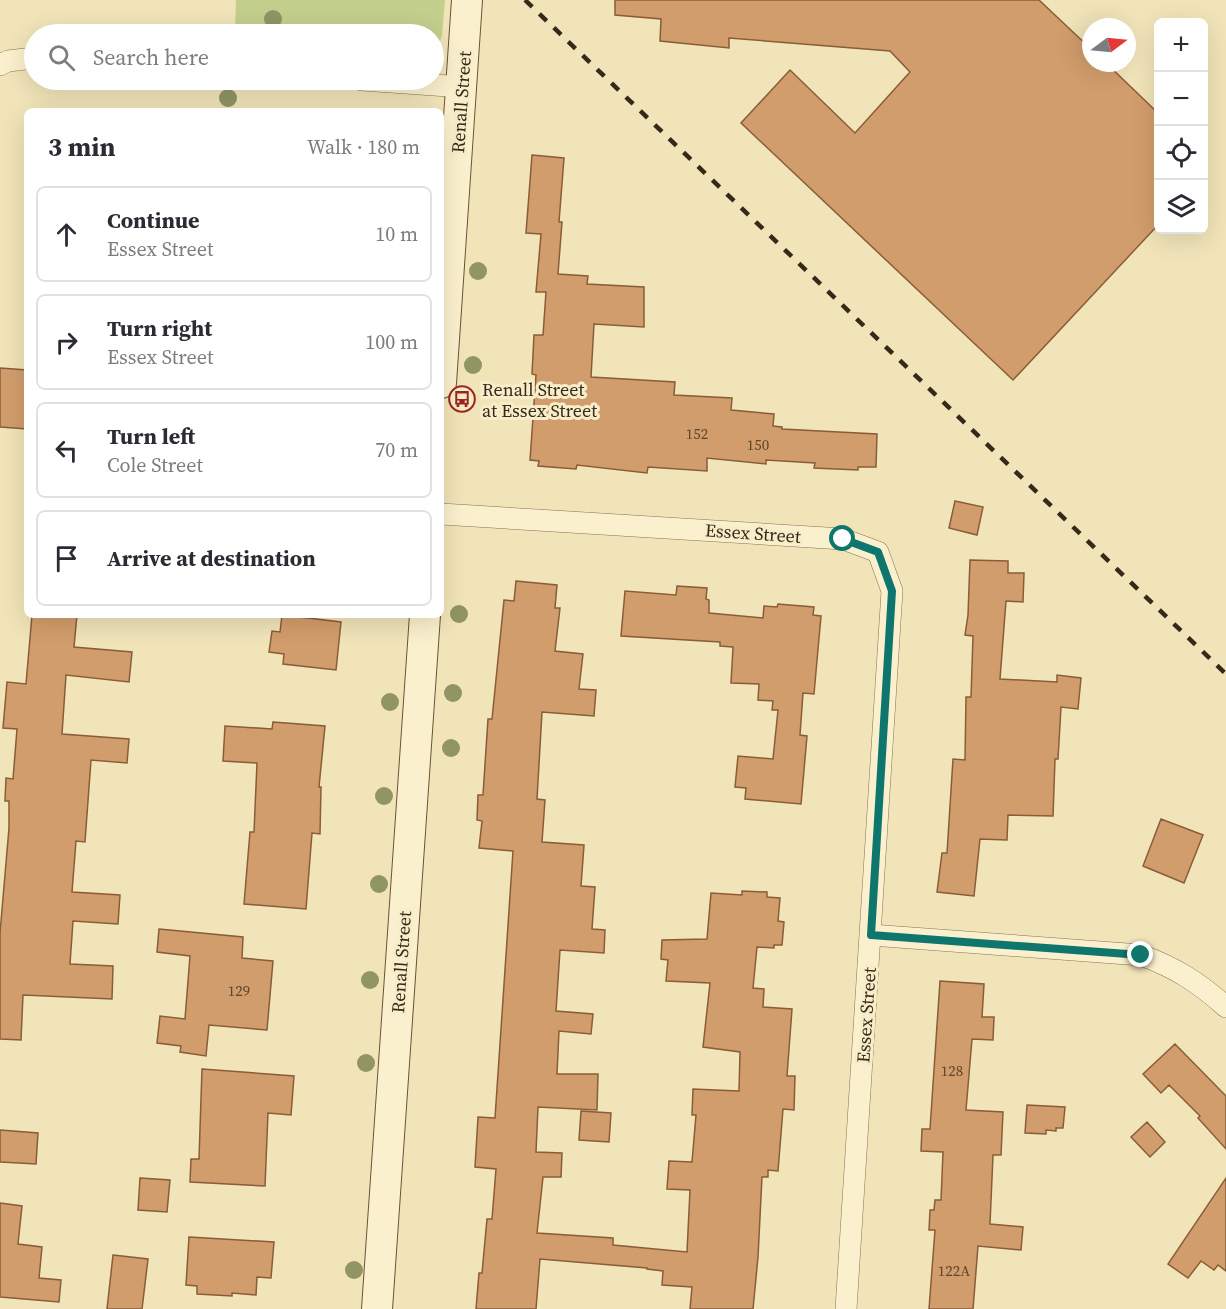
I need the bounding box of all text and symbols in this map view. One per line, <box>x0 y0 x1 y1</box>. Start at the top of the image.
north arrow <box>1082 18 1136 72</box>
map controls <box>1154 18 1208 234</box>
button: + <box>1154 18 1208 72</box>
search box <box>24 24 444 90</box>
icon: search <box>45 41 78 74</box>
text: Search here <box>93 42 209 72</box>
street label: Renall Street <box>445 50 477 154</box>
button: − <box>1154 72 1208 126</box>
button: locate <box>1154 126 1208 180</box>
text: 3 min <box>48 129 115 165</box>
text: Walk · 180 m <box>307 133 420 161</box>
button: layers <box>1154 180 1208 234</box>
text: Continue <box>107 205 200 235</box>
icon: ahead <box>50 218 83 251</box>
text: 10 m <box>375 220 418 248</box>
text: Essex Street <box>107 235 214 263</box>
text: Turn right <box>107 313 212 343</box>
icon: right <box>50 326 83 359</box>
text: 100 m <box>365 328 418 356</box>
text: Essex Street <box>107 343 214 371</box>
place label: Renall Street at Essex Street <box>482 377 597 423</box>
bus stop icon: Renall Street at Essex Street <box>447 384 477 414</box>
text: Turn left <box>107 421 195 451</box>
house number: 152 <box>686 423 708 444</box>
icon: left <box>50 434 83 467</box>
house number: 150 <box>747 434 769 455</box>
text: 70 m <box>375 436 418 464</box>
text: Cole Street <box>107 451 203 479</box>
street label: Essex Street <box>704 517 802 549</box>
route start <box>829 525 855 551</box>
icon: arrive <box>50 542 83 575</box>
text: Arrive at destination <box>107 543 316 573</box>
street label: Renall Street <box>385 910 417 1014</box>
route end <box>1127 941 1153 967</box>
street label: Essex Street <box>850 966 882 1064</box>
house number: 129 <box>228 980 250 1001</box>
house number: 128 <box>941 1060 963 1081</box>
house number: 122A <box>938 1260 970 1281</box>

